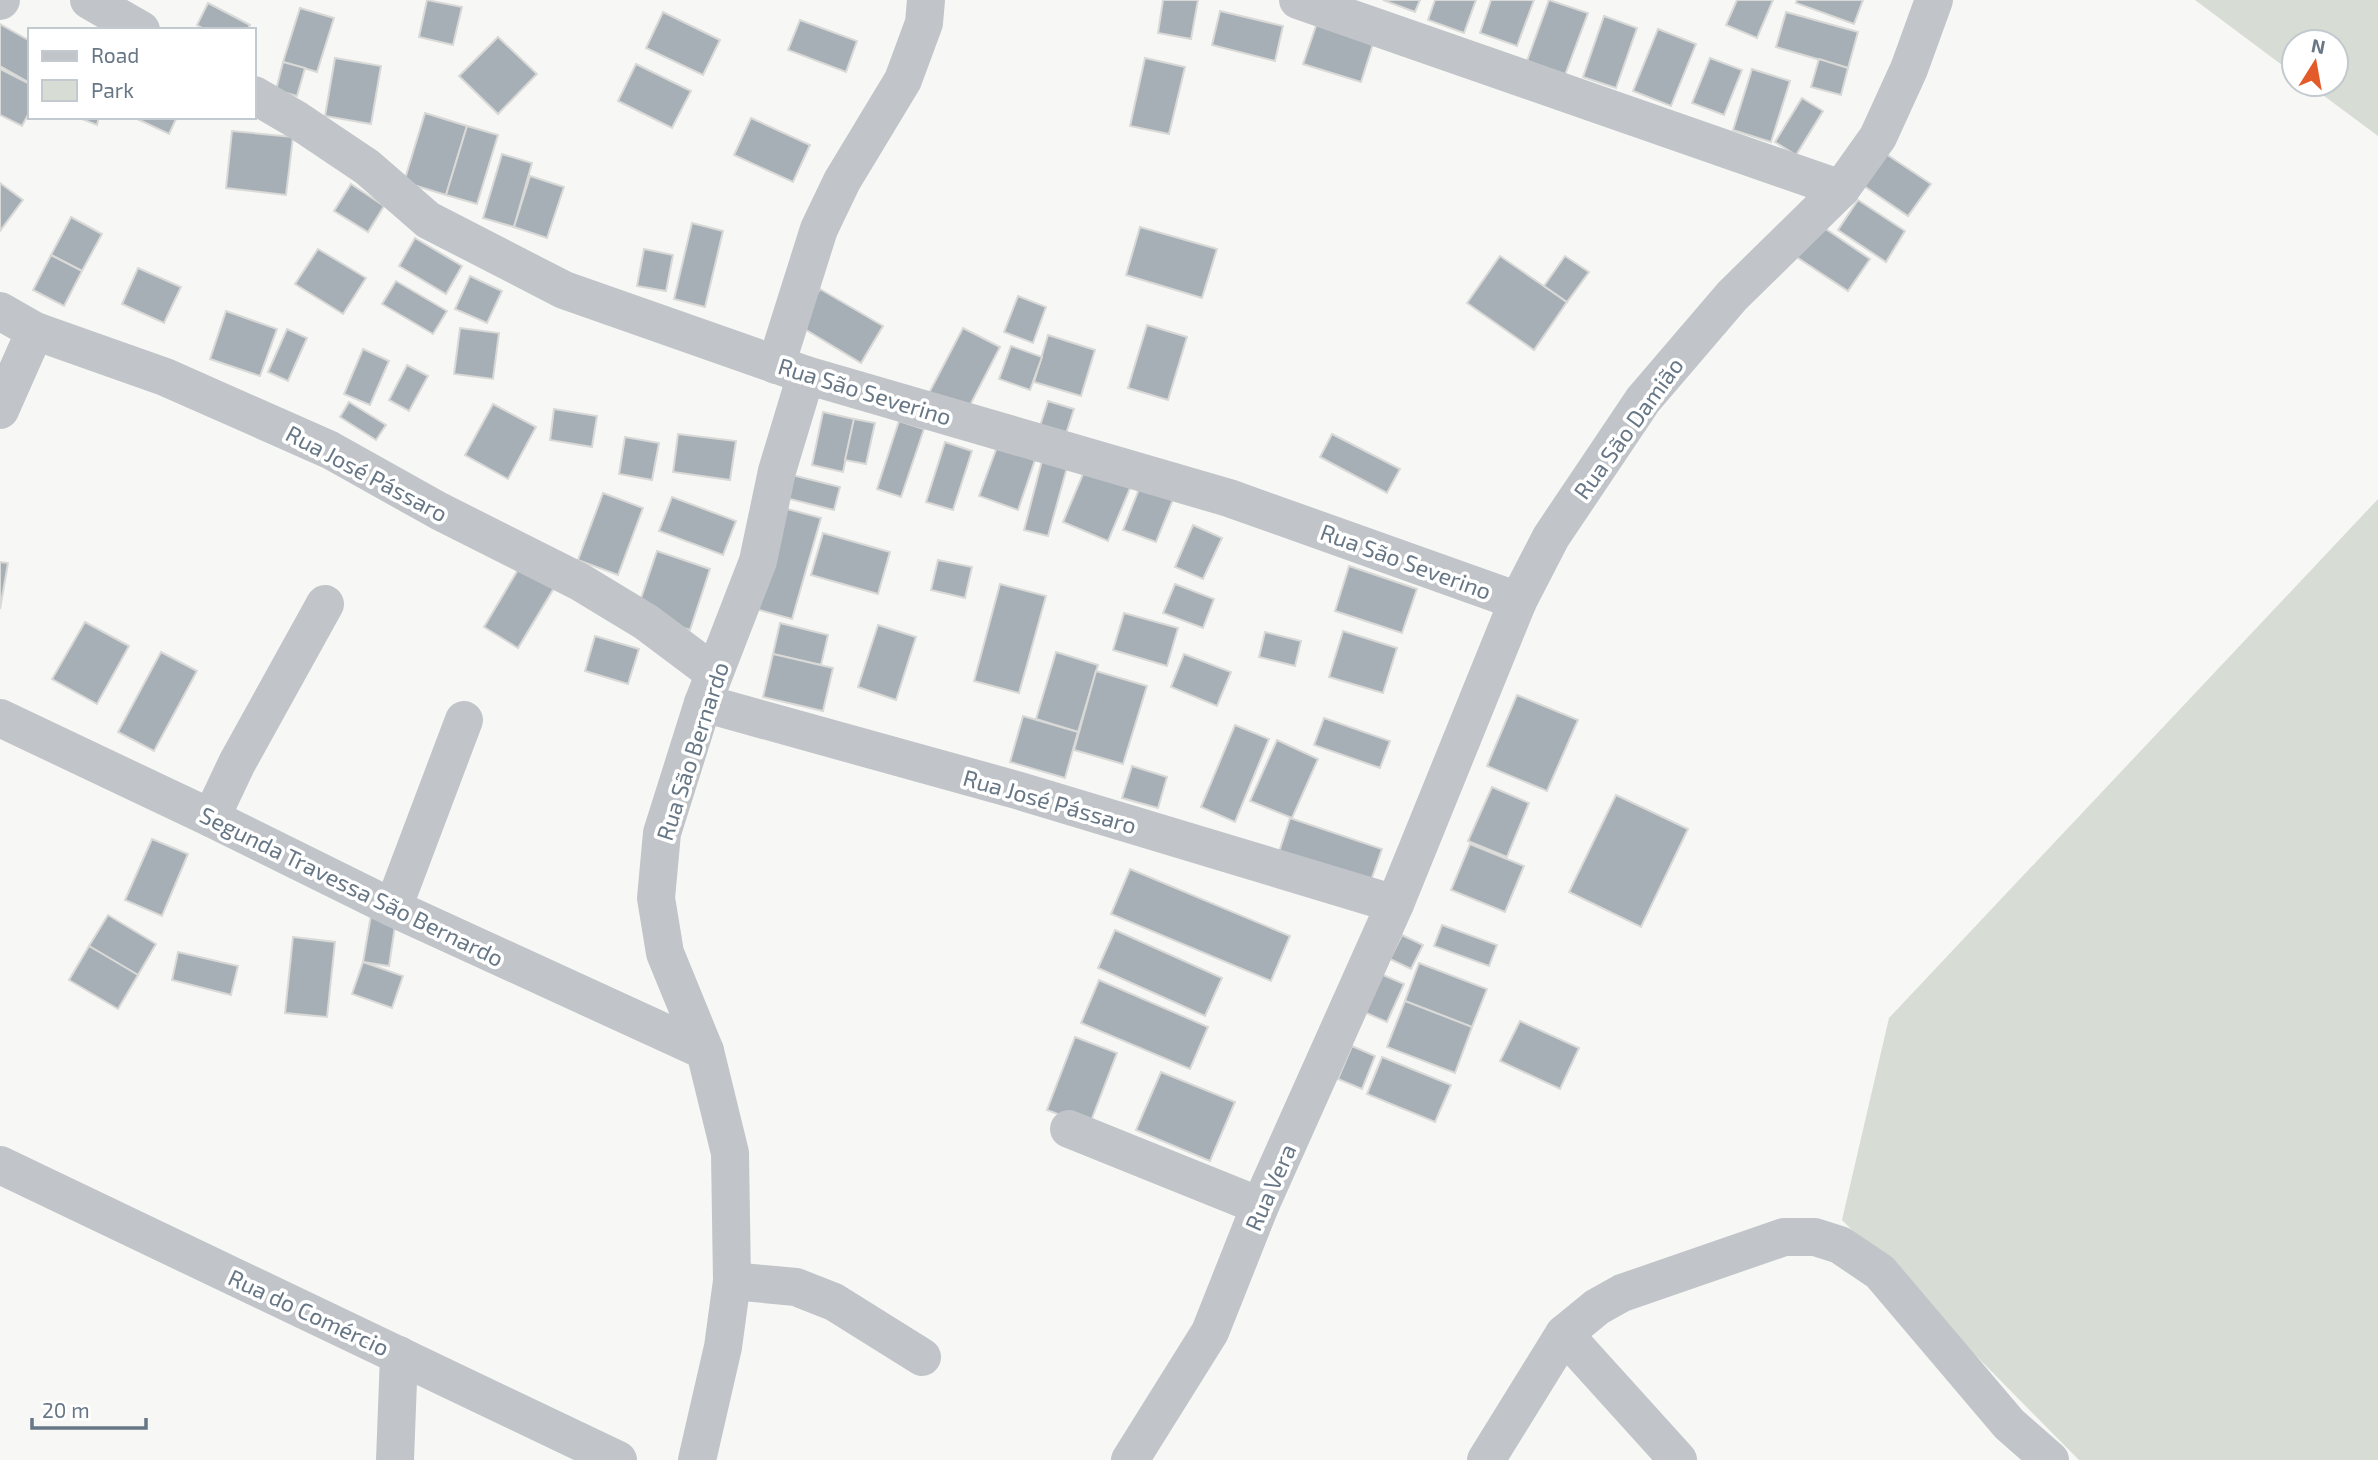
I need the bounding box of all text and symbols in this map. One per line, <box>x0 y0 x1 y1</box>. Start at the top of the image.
legend <box>28 28 256 119</box>
north arrow <box>2280 28 2350 98</box>
text: N <box>2309 33 2327 58</box>
text: Road <box>91 42 139 67</box>
text: Park <box>91 77 134 102</box>
street label: Rua São Severino <box>775 351 955 431</box>
street label: Rua São Damião <box>1567 352 1689 504</box>
street label: Rua José Pássaro <box>282 419 452 527</box>
street label: Rua São Severino <box>1317 517 1495 605</box>
street label: Rua São Bernardo <box>650 658 734 844</box>
street label: Rua José Pássaro <box>960 763 1140 839</box>
street label: Segunda Travessa São Bernardo <box>196 800 508 972</box>
street label: Rua Vera <box>1239 1139 1301 1235</box>
street label: Rua do Comércio <box>224 1263 394 1361</box>
scale bar <box>32 1386 145 1430</box>
text: 20 m <box>42 1397 90 1422</box>

